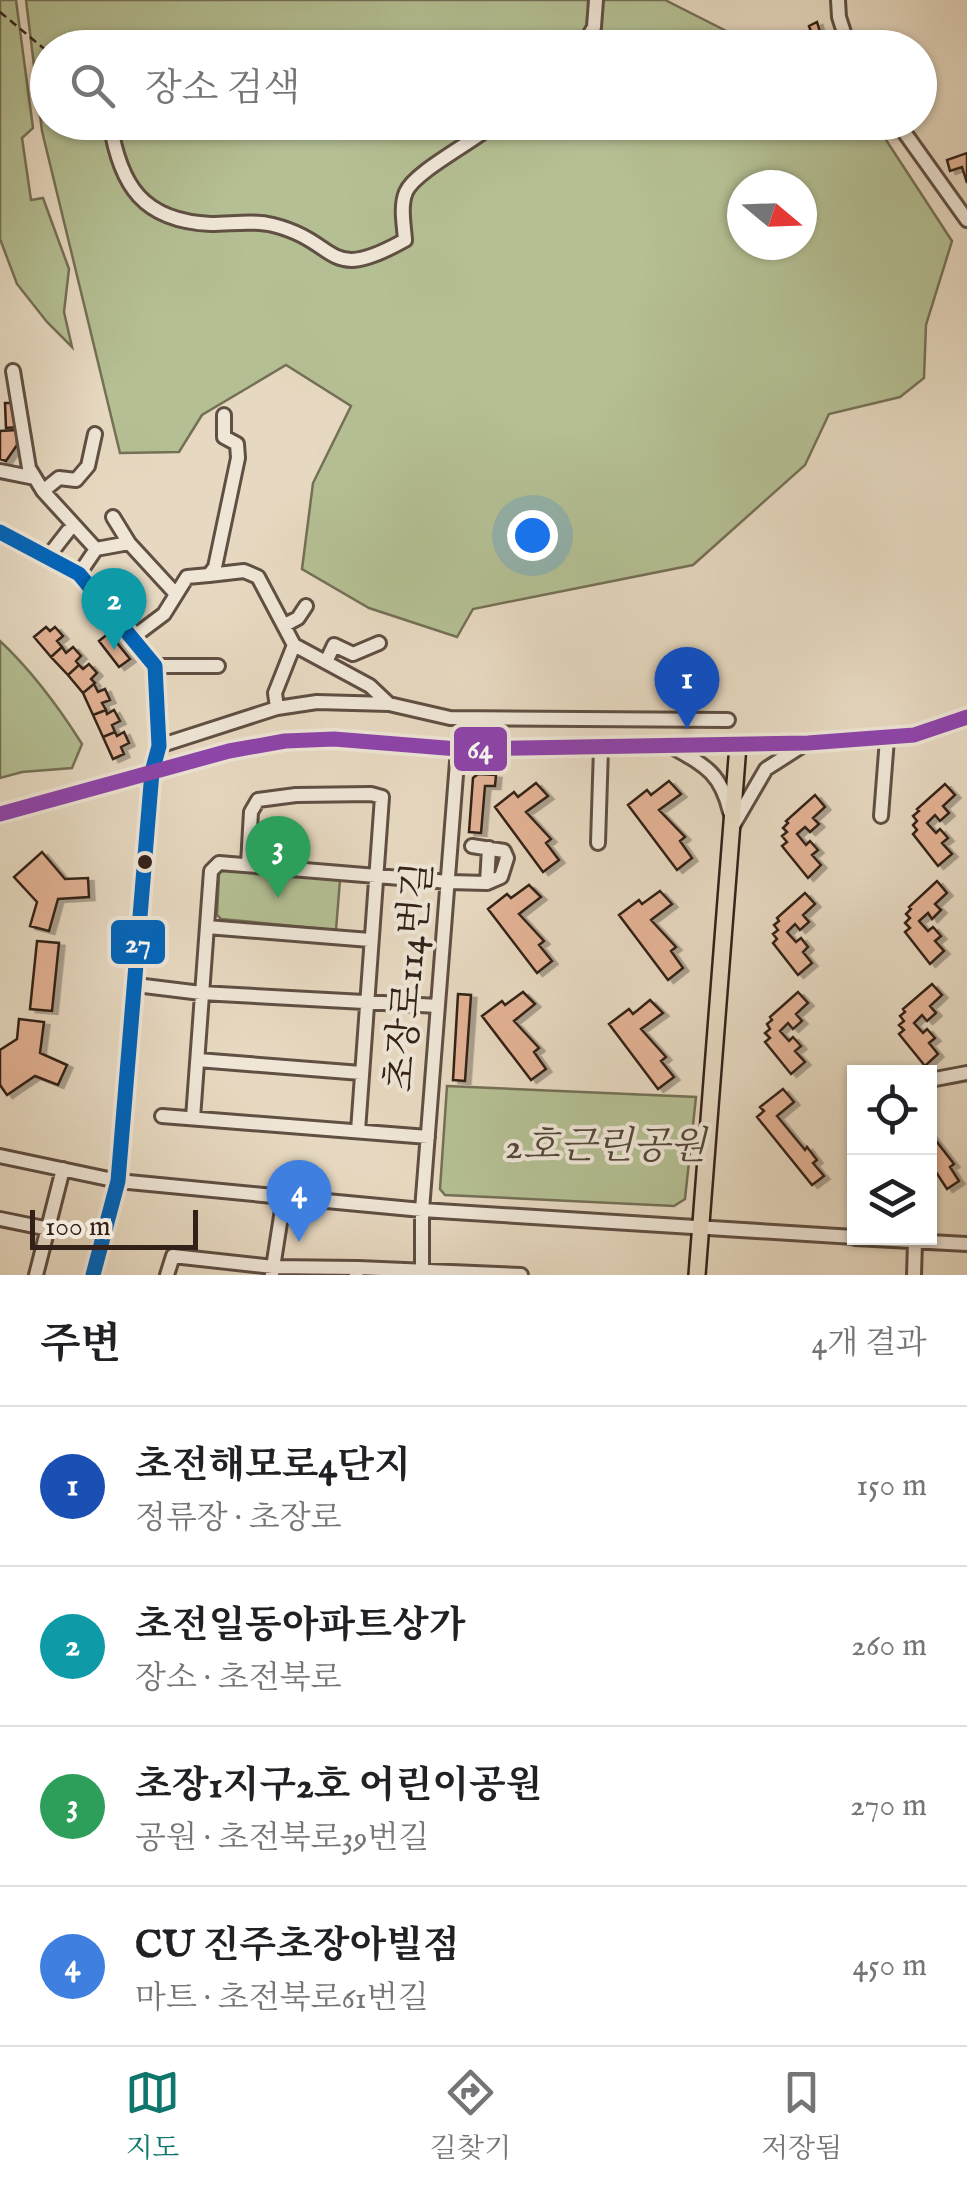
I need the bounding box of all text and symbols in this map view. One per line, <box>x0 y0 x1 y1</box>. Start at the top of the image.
search box <box>30 30 937 140</box>
icon: search <box>65 58 120 113</box>
text: 장소 검색 <box>145 66 300 114</box>
north arrow <box>727 170 817 260</box>
your location <box>507 510 558 561</box>
pin: 2 <box>82 568 146 650</box>
pin: 1 <box>654 646 720 729</box>
line badge: 64 <box>452 725 509 773</box>
text: 64 <box>467 733 493 768</box>
pin: 3 <box>246 816 310 898</box>
unlabelled marker <box>135 852 155 872</box>
street label: 초장로114번길 <box>377 860 445 1094</box>
line badge: 27 <box>109 918 167 966</box>
text: 27 <box>125 927 151 962</box>
map controls <box>847 1065 937 1245</box>
button: locate <box>847 1065 937 1155</box>
park label: 2호근린공원 <box>506 1124 709 1172</box>
button: layers <box>847 1155 937 1245</box>
pin: 4 <box>266 1160 332 1242</box>
scale bar <box>30 1205 198 1250</box>
text: 100 m <box>45 1210 111 1245</box>
text: 주변 <box>40 1319 121 1372</box>
text: 4개 결과 <box>812 1324 927 1365</box>
text: 초전해모로4단지 <box>135 1443 411 1491</box>
text: 1 <box>67 1466 78 1507</box>
text: 150 m <box>856 1466 927 1507</box>
text: 정류장 · 초장로 <box>135 1499 342 1540</box>
text: 초전일동아파트상가 <box>135 1603 465 1651</box>
text: 2 <box>65 1626 80 1667</box>
text: 260 m <box>851 1626 927 1667</box>
text: 장소 · 초전북로 <box>135 1659 342 1700</box>
text: 초장1지구2호 어린이공원 <box>135 1763 542 1811</box>
text: 3 <box>67 1786 78 1827</box>
text: 270 m <box>850 1786 927 1827</box>
text: 공원 · 초전북로39번길 <box>135 1819 429 1860</box>
text: CU 진주초장아빌점 <box>135 1923 460 1971</box>
text: 4 <box>65 1946 80 1987</box>
text: 450 m <box>853 1946 927 1987</box>
text: 마트 · 초전북로61번길 <box>135 1979 429 2020</box>
tab: 지도 <box>125 2065 180 2167</box>
tab: 길찾기 <box>430 2065 511 2167</box>
tab: 저장됨 <box>761 2065 842 2167</box>

